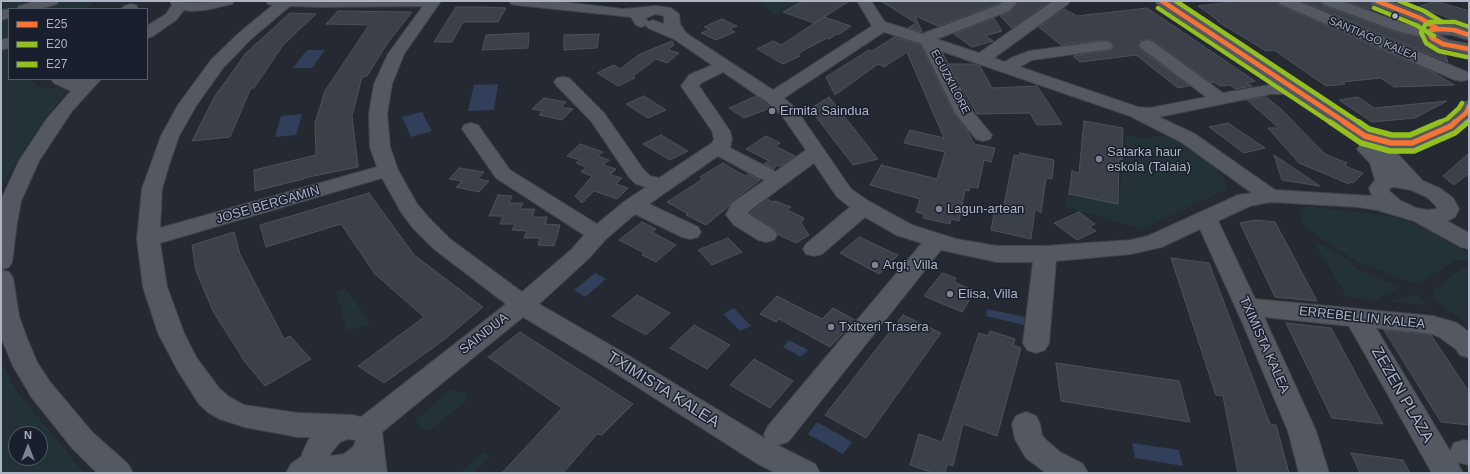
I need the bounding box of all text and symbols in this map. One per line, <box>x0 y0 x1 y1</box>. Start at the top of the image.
legend <box>8 8 148 80</box>
unlabelled marker <box>1390 11 1400 21</box>
street label: SANTIAGO KALEA <box>1327 14 1419 64</box>
text: E25 <box>46 17 67 31</box>
text: E20 <box>46 37 67 51</box>
street label: EGUZKILORE <box>928 48 972 116</box>
text: E27 <box>46 57 67 71</box>
place label: Ermita Saindua <box>780 103 869 119</box>
marker: Ermita Saindua <box>767 106 777 116</box>
place label: Satarka haur eskola (Talaia) <box>1107 144 1191 175</box>
marker: Satarka haur eskola (Talaia) <box>1094 154 1104 164</box>
street label: JOSE BERGAMIN <box>214 183 322 227</box>
place label: Lagun-artean <box>947 201 1024 217</box>
marker: Lagun-artean <box>934 204 944 214</box>
place label: Argi, Villa <box>883 257 938 273</box>
marker: Argi, Villa <box>870 260 880 270</box>
place label: Elisa, Villa <box>958 286 1018 302</box>
marker: Elisa, Villa <box>945 289 955 299</box>
street label: TXIMISTA KALEA <box>1236 294 1292 396</box>
street label: ERREBELLIN KALEA <box>1298 304 1426 332</box>
street label: SAINDUA <box>456 310 512 358</box>
place label: Txitxeri Trasera <box>839 319 929 335</box>
marker: Txitxeri Trasera <box>826 322 836 332</box>
street label: ZEZEN PLAZA <box>1367 344 1437 446</box>
street label: TXIMISTA KALEA <box>603 348 723 432</box>
north arrow <box>8 426 48 466</box>
text: N <box>24 429 32 441</box>

